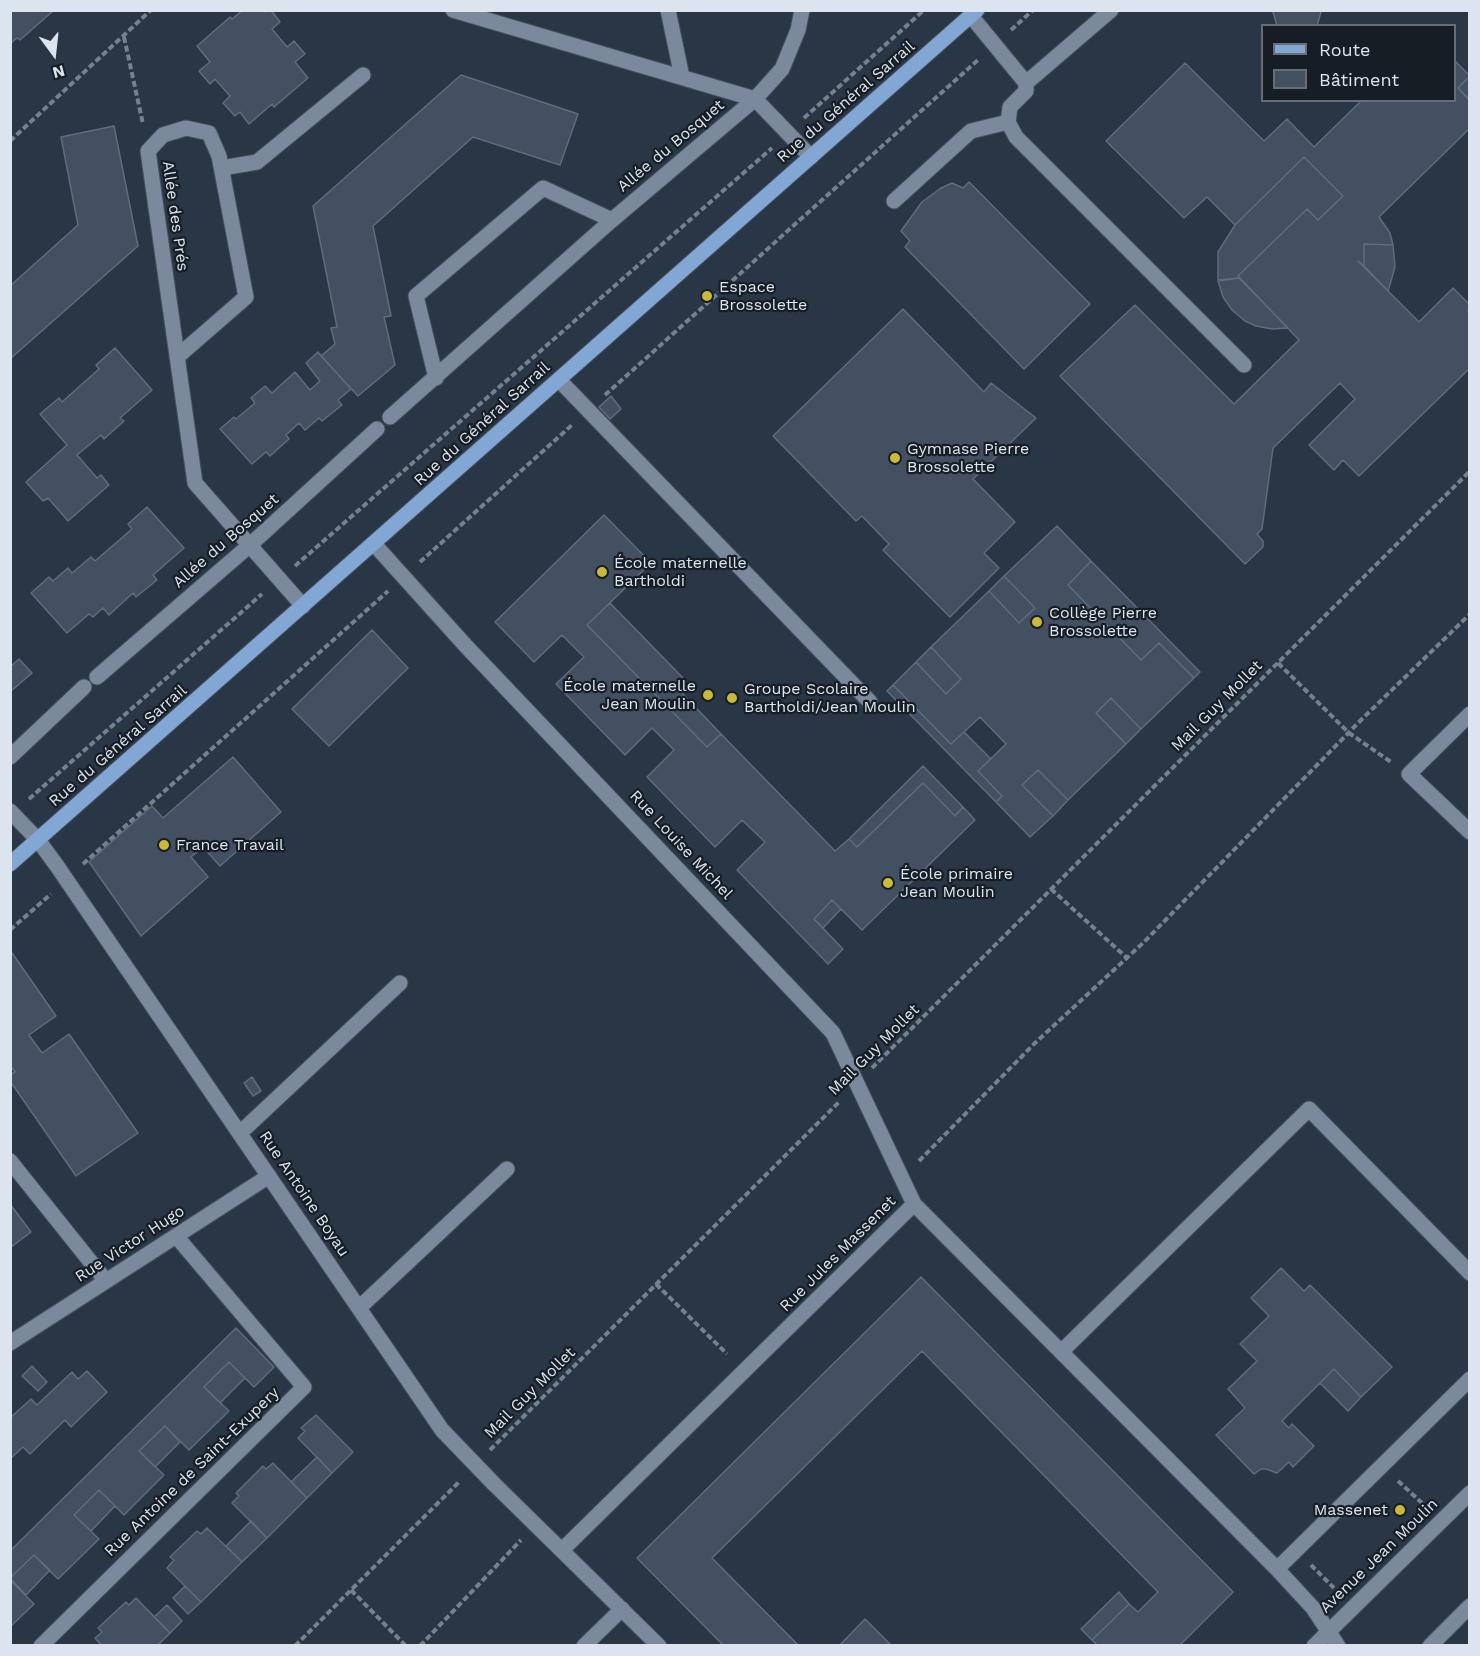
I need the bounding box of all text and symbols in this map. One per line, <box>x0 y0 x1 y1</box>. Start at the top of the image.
north arrow <box>24 24 84 84</box>
legend <box>1261 24 1456 102</box>
street label: Rue du Général Sarrail <box>773 37 919 167</box>
text: Route <box>1319 39 1371 60</box>
text: N <box>51 61 67 83</box>
text: Bâtiment <box>1319 69 1399 90</box>
street label: Allée du Bosquet <box>614 96 728 196</box>
street label: Allée des Prés <box>158 160 192 272</box>
place label: Espace Brossolette <box>719 277 807 315</box>
marker: Espace Brossolette <box>700 289 714 303</box>
street label: Rue du Général Sarrail <box>410 358 554 490</box>
place label: Gymnase Pierre Brossolette <box>907 439 1029 477</box>
marker: Gymnase Pierre Brossolette <box>888 451 902 465</box>
street label: Allée du Bosquet <box>169 490 283 592</box>
place label: École maternelle Bartholdi <box>614 553 747 591</box>
marker: École maternelle Bartholdi <box>595 565 609 579</box>
place label: Collège Pierre Brossolette <box>1049 603 1157 641</box>
marker: Collège Pierre Brossolette <box>1030 615 1044 629</box>
street label: Mail Guy Mollet <box>1167 656 1267 756</box>
place label: École maternelle Jean Moulin <box>563 676 696 714</box>
place label: Groupe Scolaire Bartholdi/Jean Moulin <box>744 679 916 717</box>
street label: Rue du Général Sarrail <box>45 681 191 811</box>
marker: École maternelle Jean Moulin <box>701 688 715 702</box>
marker: Groupe Scolaire Bartholdi/Jean Moulin <box>725 691 739 705</box>
street label: Rue Louise Michel <box>626 786 736 904</box>
place label: France Travail <box>176 835 284 855</box>
marker: France Travail <box>157 838 171 852</box>
place label: École primaire Jean Moulin <box>900 864 1013 902</box>
marker: École primaire Jean Moulin <box>881 876 895 890</box>
street label: Mail Guy Mollet <box>824 1000 924 1100</box>
street label: Rue Antoine Boyau <box>255 1128 353 1260</box>
street label: Rue Jules Massenet <box>776 1192 900 1316</box>
street label: Rue Victor Hugo <box>72 1202 188 1286</box>
street label: Mail Guy Mollet <box>480 1343 580 1443</box>
street label: Rue Antoine de Saint-Exupery <box>101 1383 283 1561</box>
street label: Avenue Jean Moulin <box>1316 1495 1442 1617</box>
place label: Massenet <box>1314 1500 1388 1520</box>
marker: Massenet <box>1393 1503 1407 1517</box>

